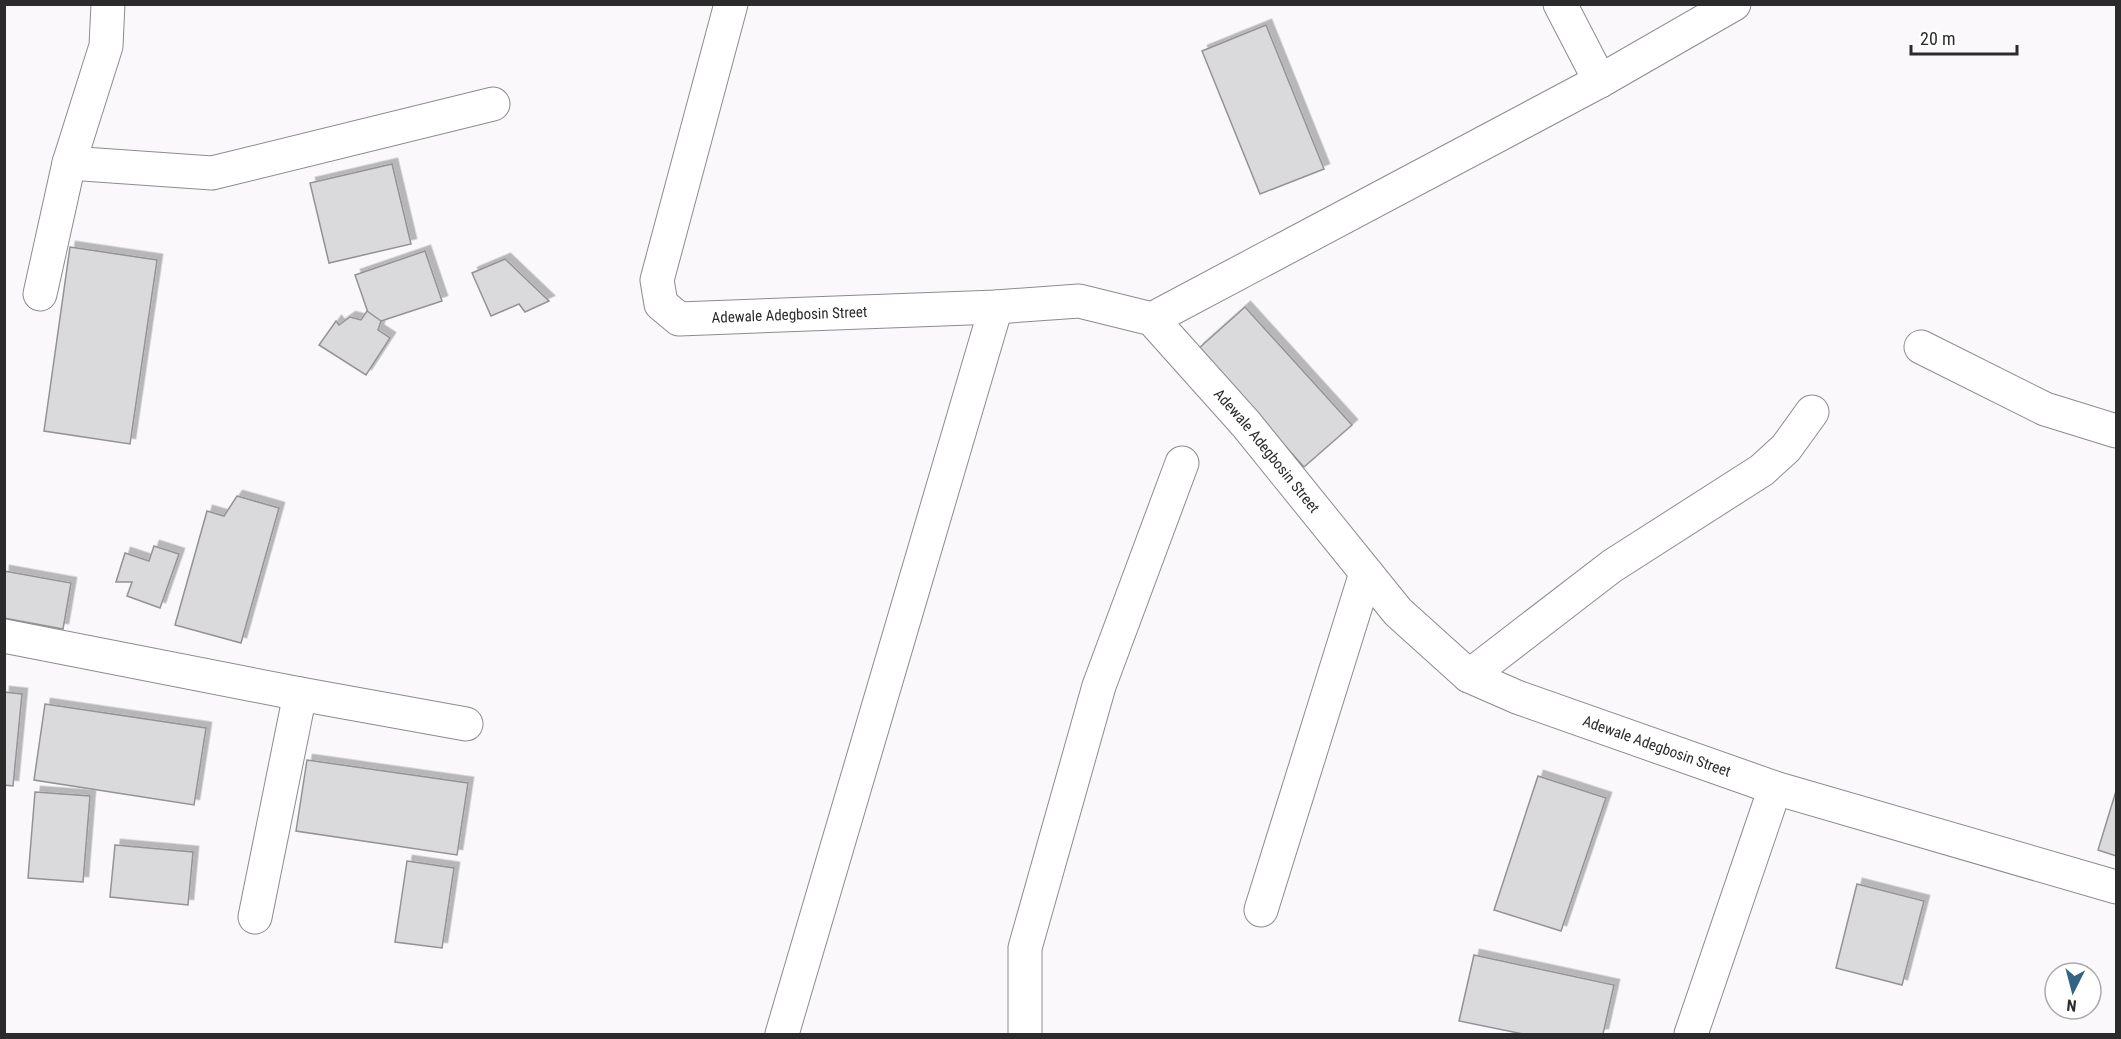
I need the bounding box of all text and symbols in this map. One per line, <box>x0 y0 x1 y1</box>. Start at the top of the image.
scale bar <box>1911 18 2018 56</box>
text: 20 m <box>1920 28 1955 49</box>
street label: Adewale Adegbosin Street <box>711 303 868 327</box>
street label: Adewale Adegbosin Street <box>1210 385 1323 517</box>
street label: Adewale Adegbosin Street <box>1580 712 1733 781</box>
north arrow <box>2043 961 2103 1021</box>
text: N <box>2066 995 2077 1015</box>

